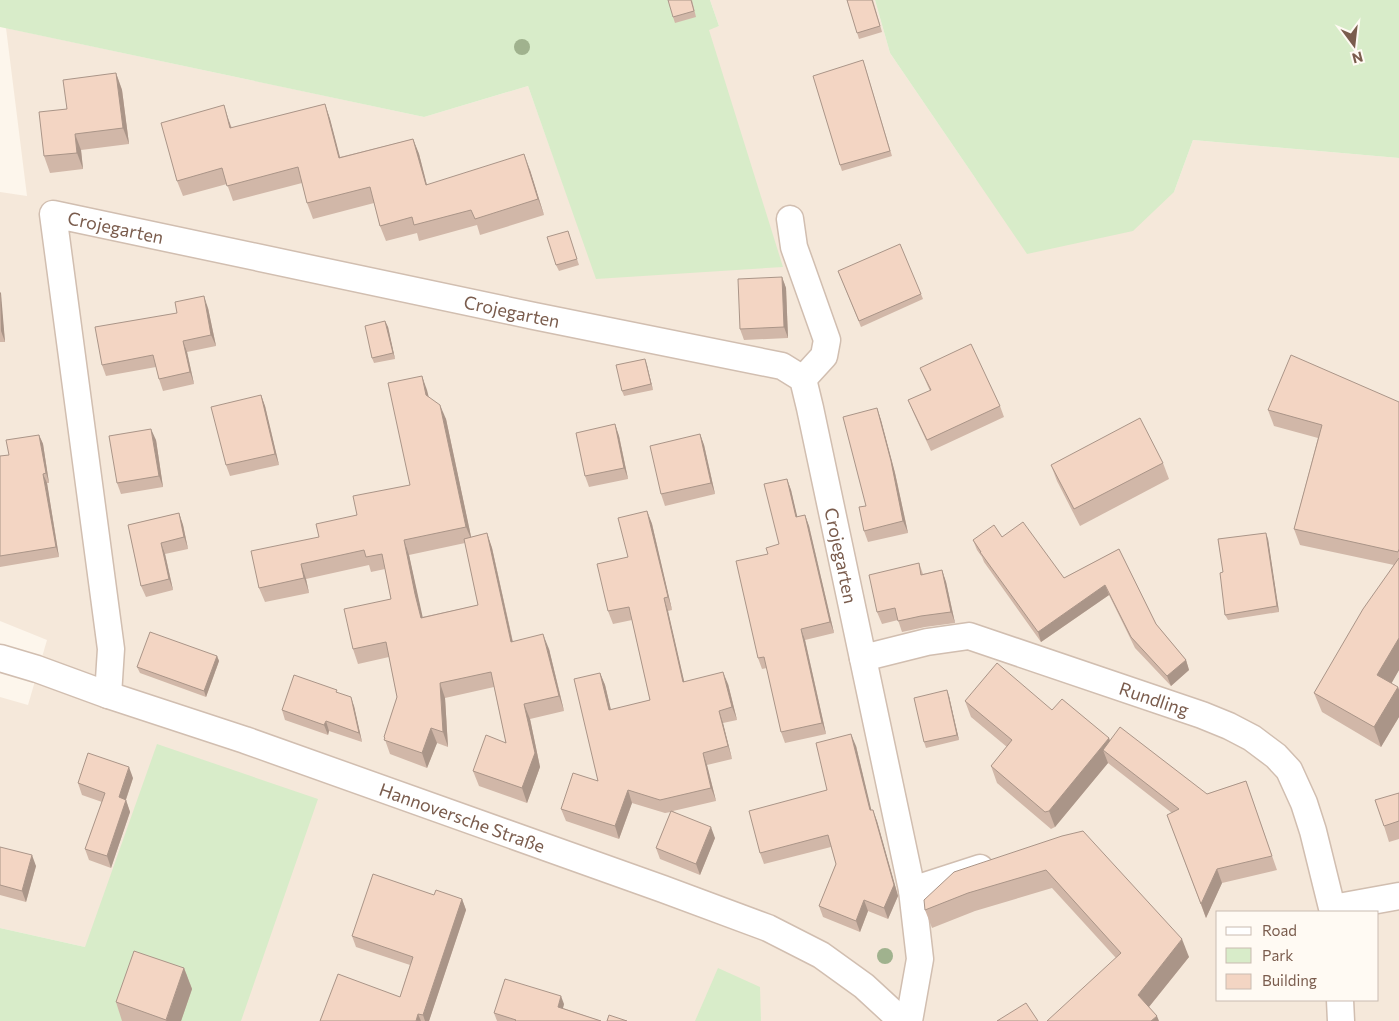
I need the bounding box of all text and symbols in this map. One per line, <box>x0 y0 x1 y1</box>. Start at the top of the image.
north arrow <box>1329 20 1379 70</box>
text: N <box>1350 48 1365 68</box>
street label: Crojegarten <box>66 206 166 248</box>
street label: Crojegarten <box>462 290 562 332</box>
street label: Crojegarten <box>820 506 862 606</box>
street label: Rundling <box>1117 677 1192 721</box>
street label: Hannoversche Straße <box>376 778 548 857</box>
legend <box>1216 911 1379 1001</box>
text: Road <box>1262 921 1297 939</box>
text: Park <box>1262 946 1293 964</box>
text: Building <box>1262 971 1317 989</box>

